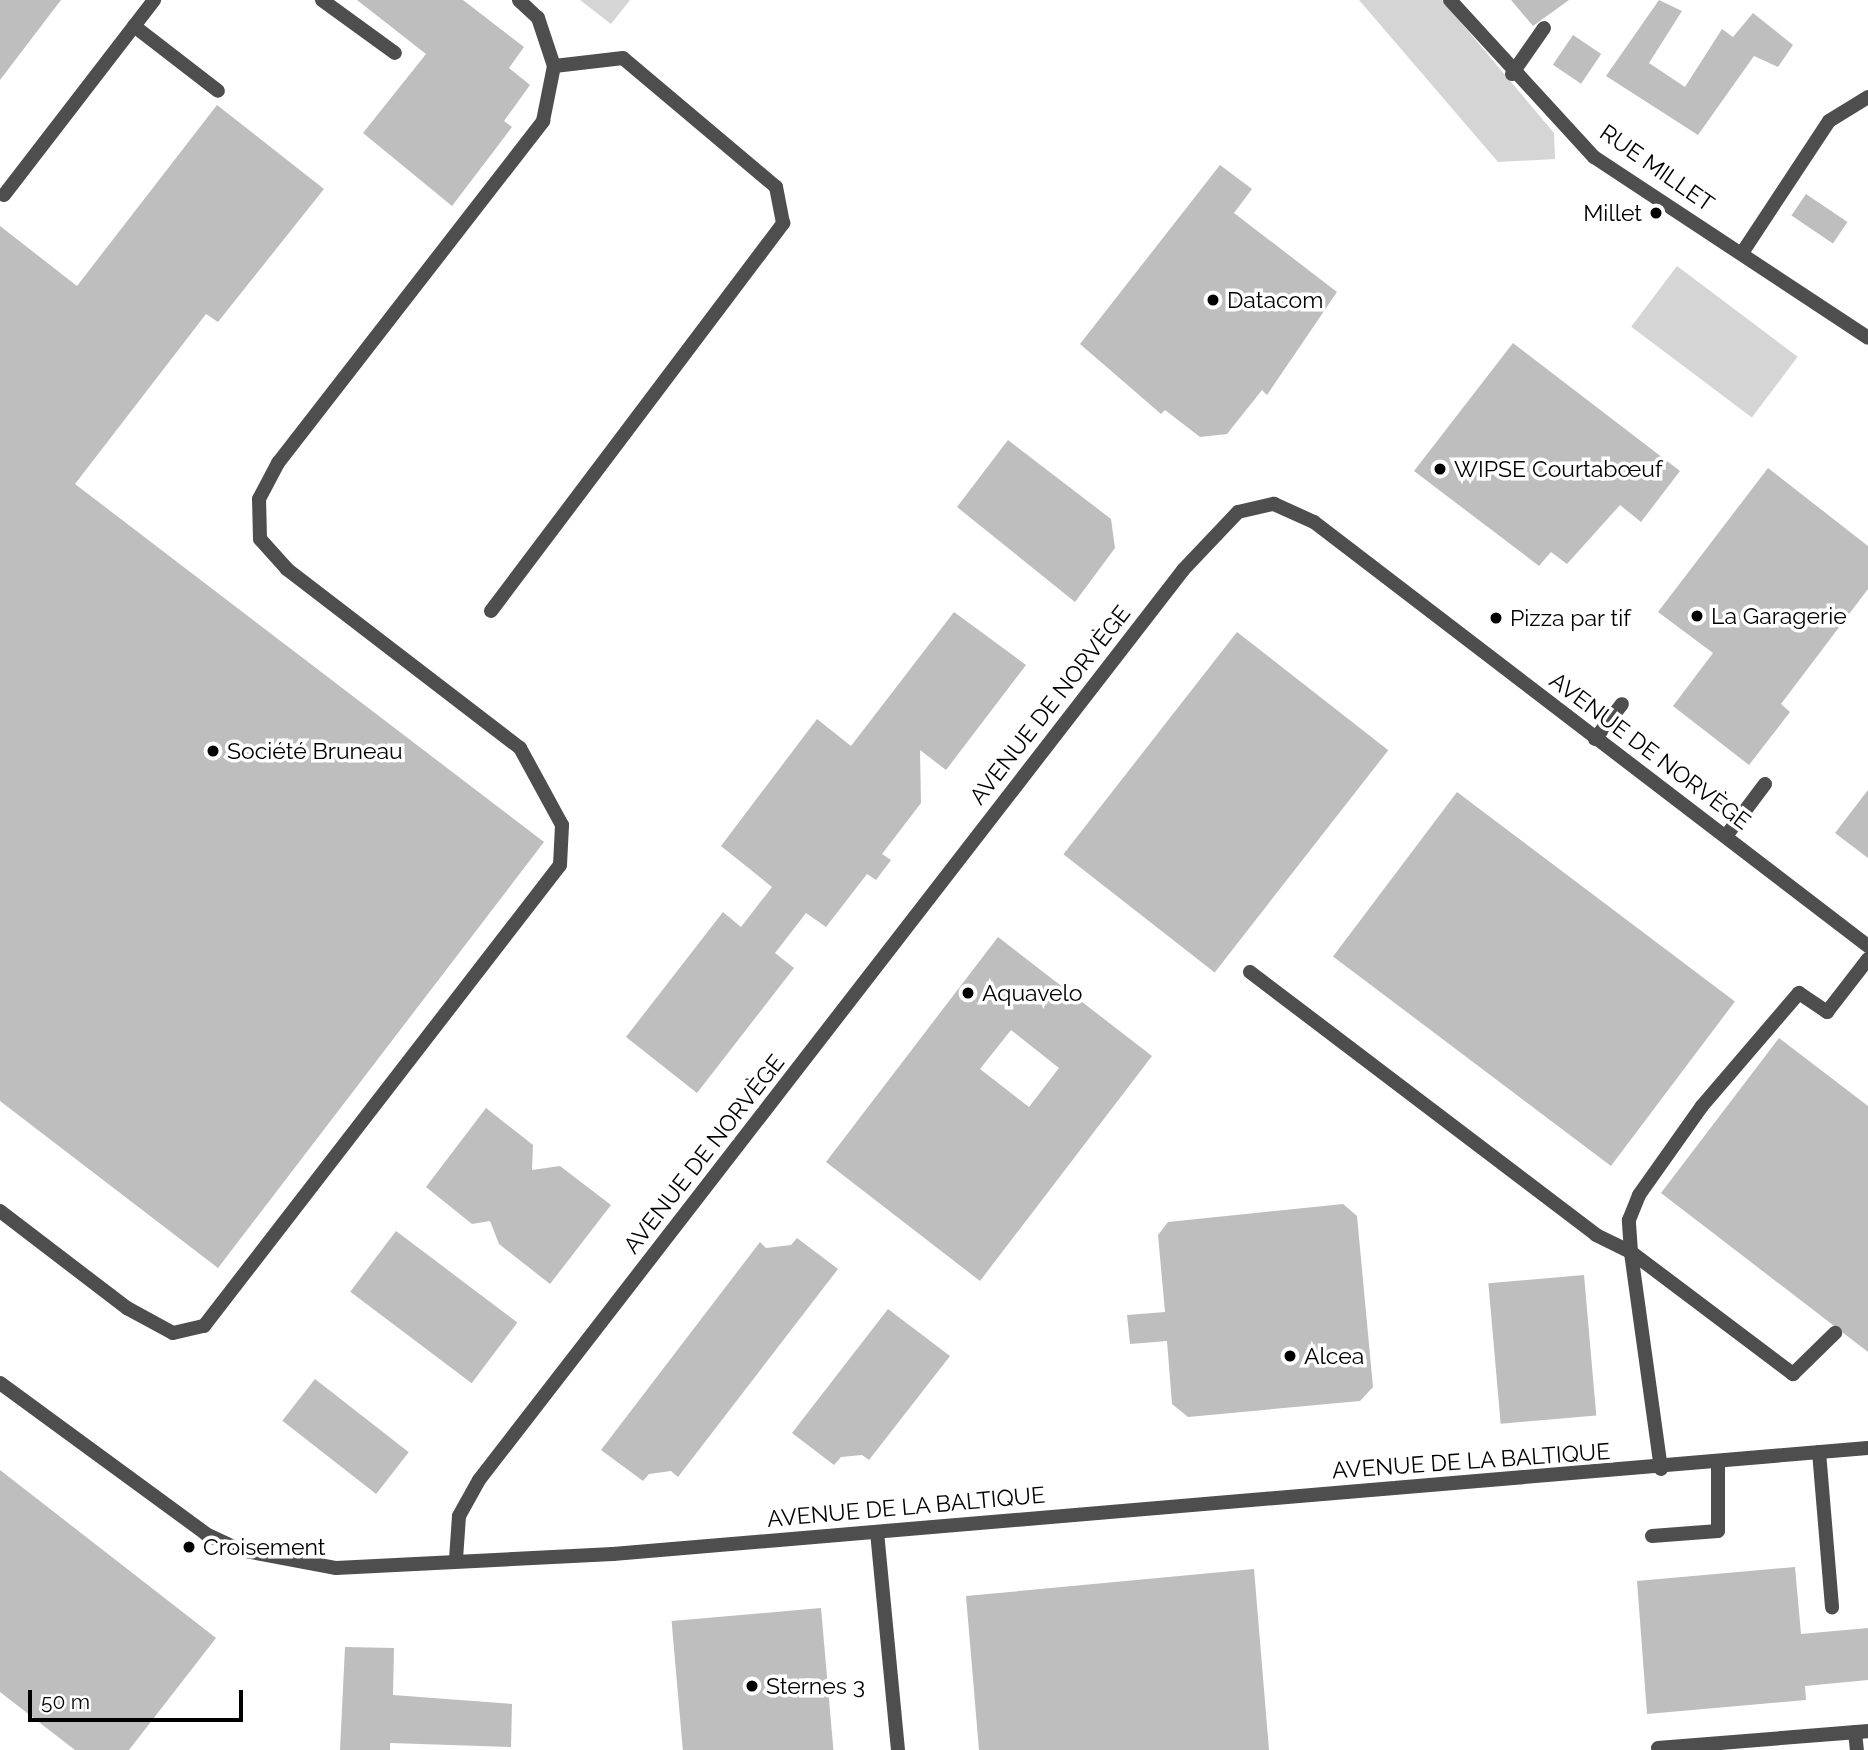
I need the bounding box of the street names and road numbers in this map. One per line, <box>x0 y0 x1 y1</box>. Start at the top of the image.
street label: RUE MILLET <box>1595 119 1719 217</box>
street label: AVENUE DE NORVÈGE <box>964 600 1136 810</box>
street label: AVENUE DE NORVÈGE <box>1544 666 1756 836</box>
street label: AVENUE DE NORVÈGE <box>618 1049 790 1259</box>
street label: AVENUE DE LA BALTIQUE <box>1331 1437 1611 1485</box>
street label: AVENUE DE LA BALTIQUE <box>766 1481 1046 1533</box>

